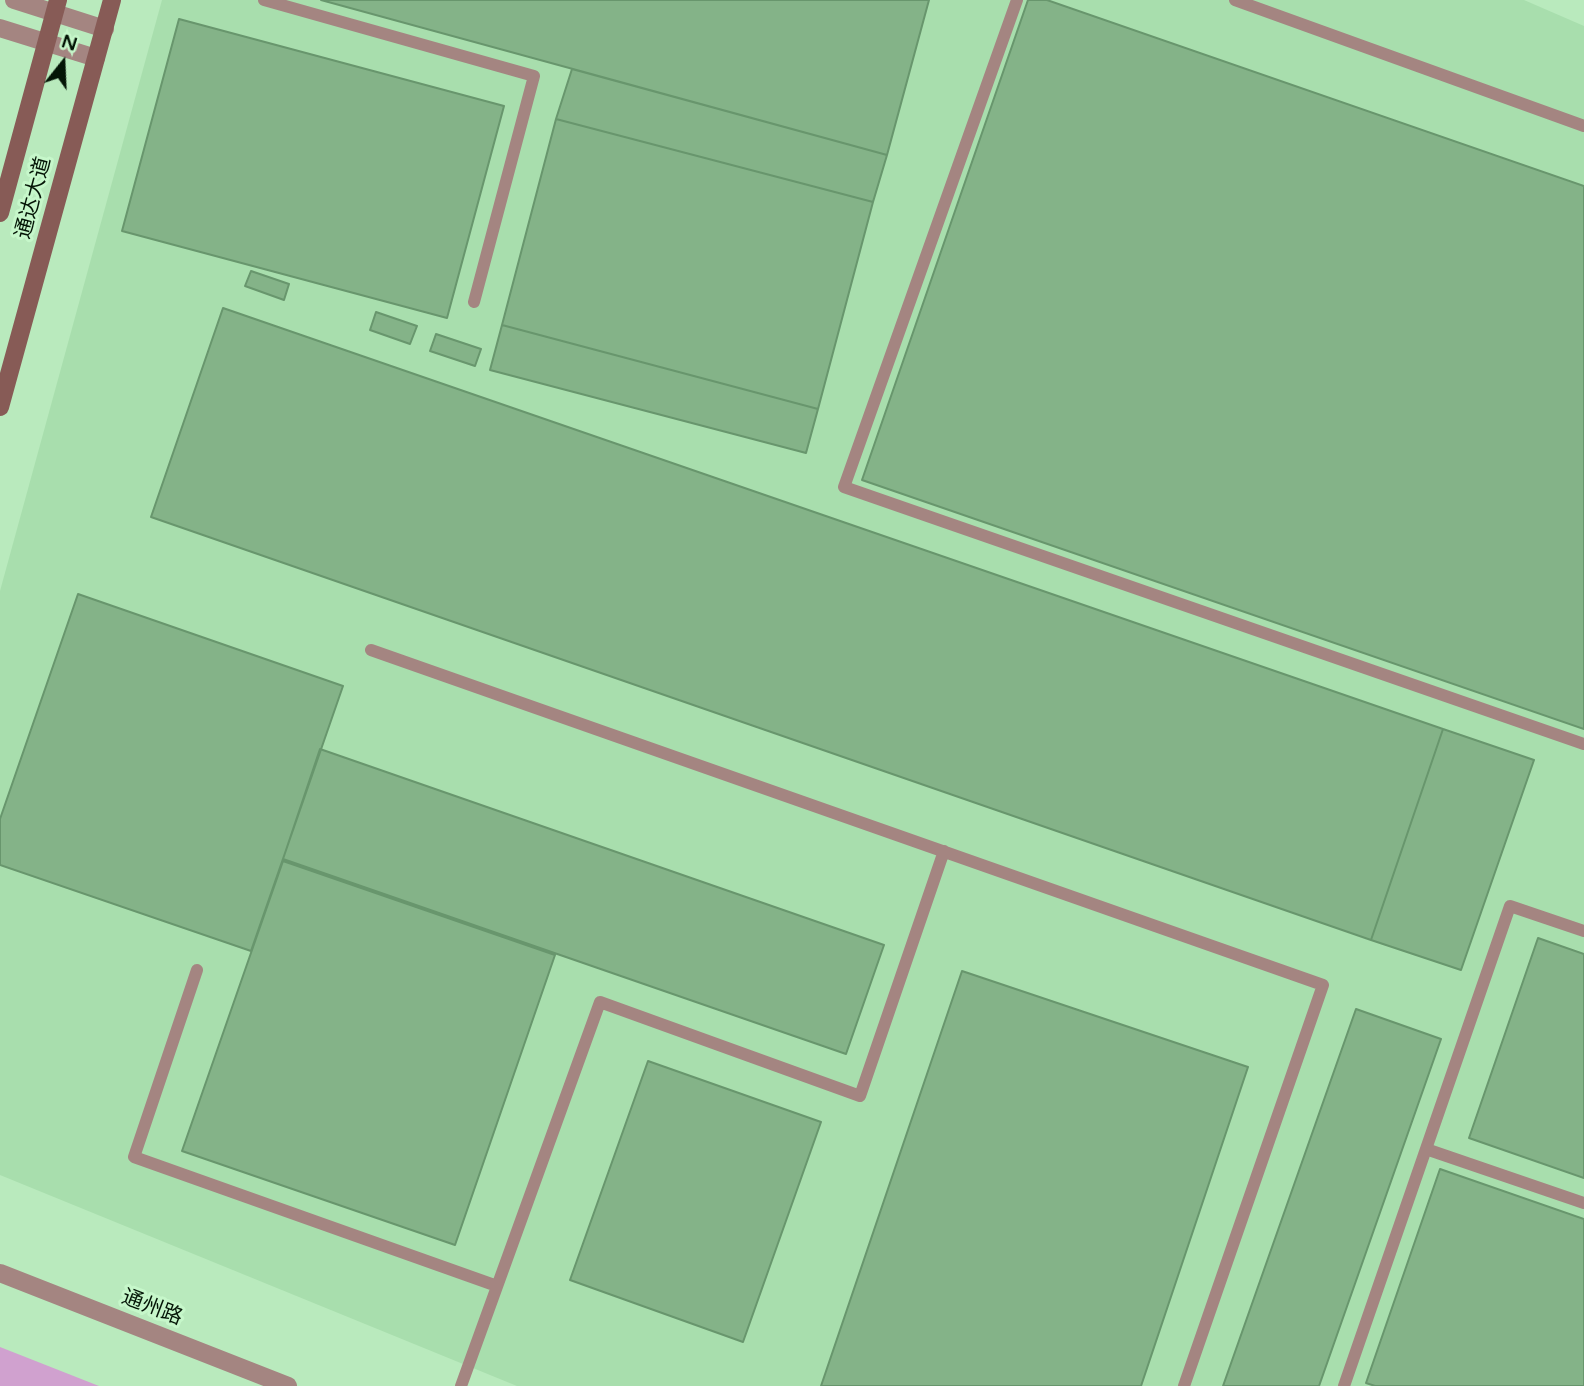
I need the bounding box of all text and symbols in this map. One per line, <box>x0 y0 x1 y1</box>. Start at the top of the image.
north arrow <box>28 28 98 98</box>
text: N <box>59 30 80 56</box>
street label: 通达大道 <box>11 154 57 242</box>
street label: 通州路 <box>118 1285 186 1331</box>

